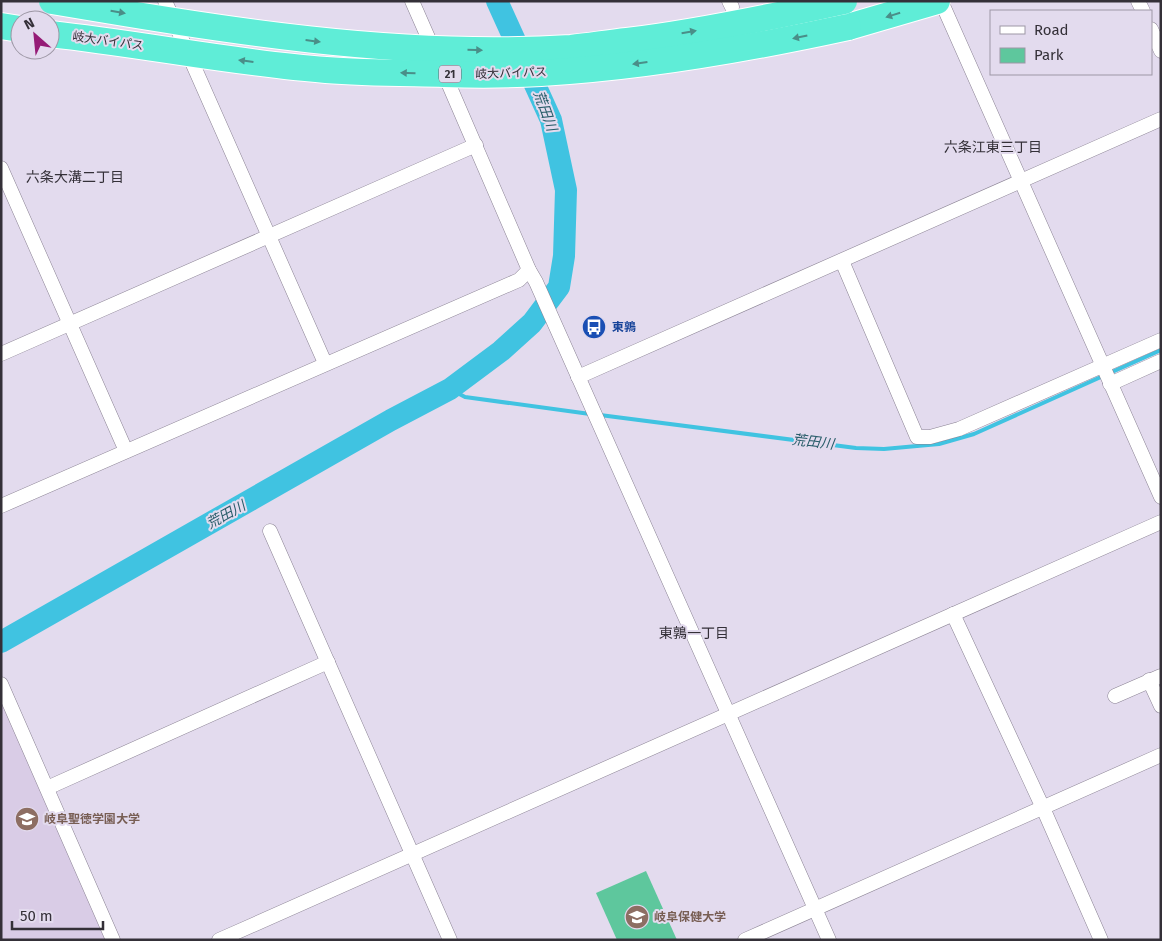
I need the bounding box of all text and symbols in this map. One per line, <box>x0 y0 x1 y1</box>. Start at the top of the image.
one-way arrow <box>110 9 126 17</box>
north arrow <box>10 10 60 60</box>
legend <box>990 10 1152 75</box>
one-way arrow <box>885 11 900 19</box>
text: N <box>21 14 37 34</box>
text: Road <box>1034 21 1069 39</box>
one-way arrow <box>682 28 698 36</box>
street label: 岐大バイパス <box>71 29 145 53</box>
one-way arrow <box>793 33 808 41</box>
one-way arrow <box>305 37 321 45</box>
one-way arrow <box>467 46 483 54</box>
text: Park <box>1034 46 1064 64</box>
one-way arrow <box>238 57 254 65</box>
one-way arrow <box>632 59 648 67</box>
street label: 岐大バイパス <box>475 65 547 81</box>
road number: 21 <box>439 66 461 82</box>
one-way arrow <box>400 69 416 77</box>
water label: 荒田川 <box>530 88 561 136</box>
district label: 六条江東三丁目 <box>944 139 1042 156</box>
district label: 六条大溝二丁目 <box>26 169 124 186</box>
bus stop icon: 東鶉 <box>581 314 607 340</box>
place label: 東鶉 <box>612 320 636 334</box>
water label: 荒田川 <box>791 431 837 453</box>
water label: 荒田川 <box>204 496 250 533</box>
district label: 東鶉一丁目 <box>659 625 729 642</box>
school or university icon: 岐阜聖徳学園大学 <box>14 806 40 832</box>
place label: 岐阜聖徳学園大学 <box>44 812 140 826</box>
scale bar <box>12 898 104 930</box>
school or university icon: 岐阜保健大学 <box>624 904 650 930</box>
text: 50 m <box>20 907 53 925</box>
place label: 岐阜保健大学 <box>654 910 726 924</box>

